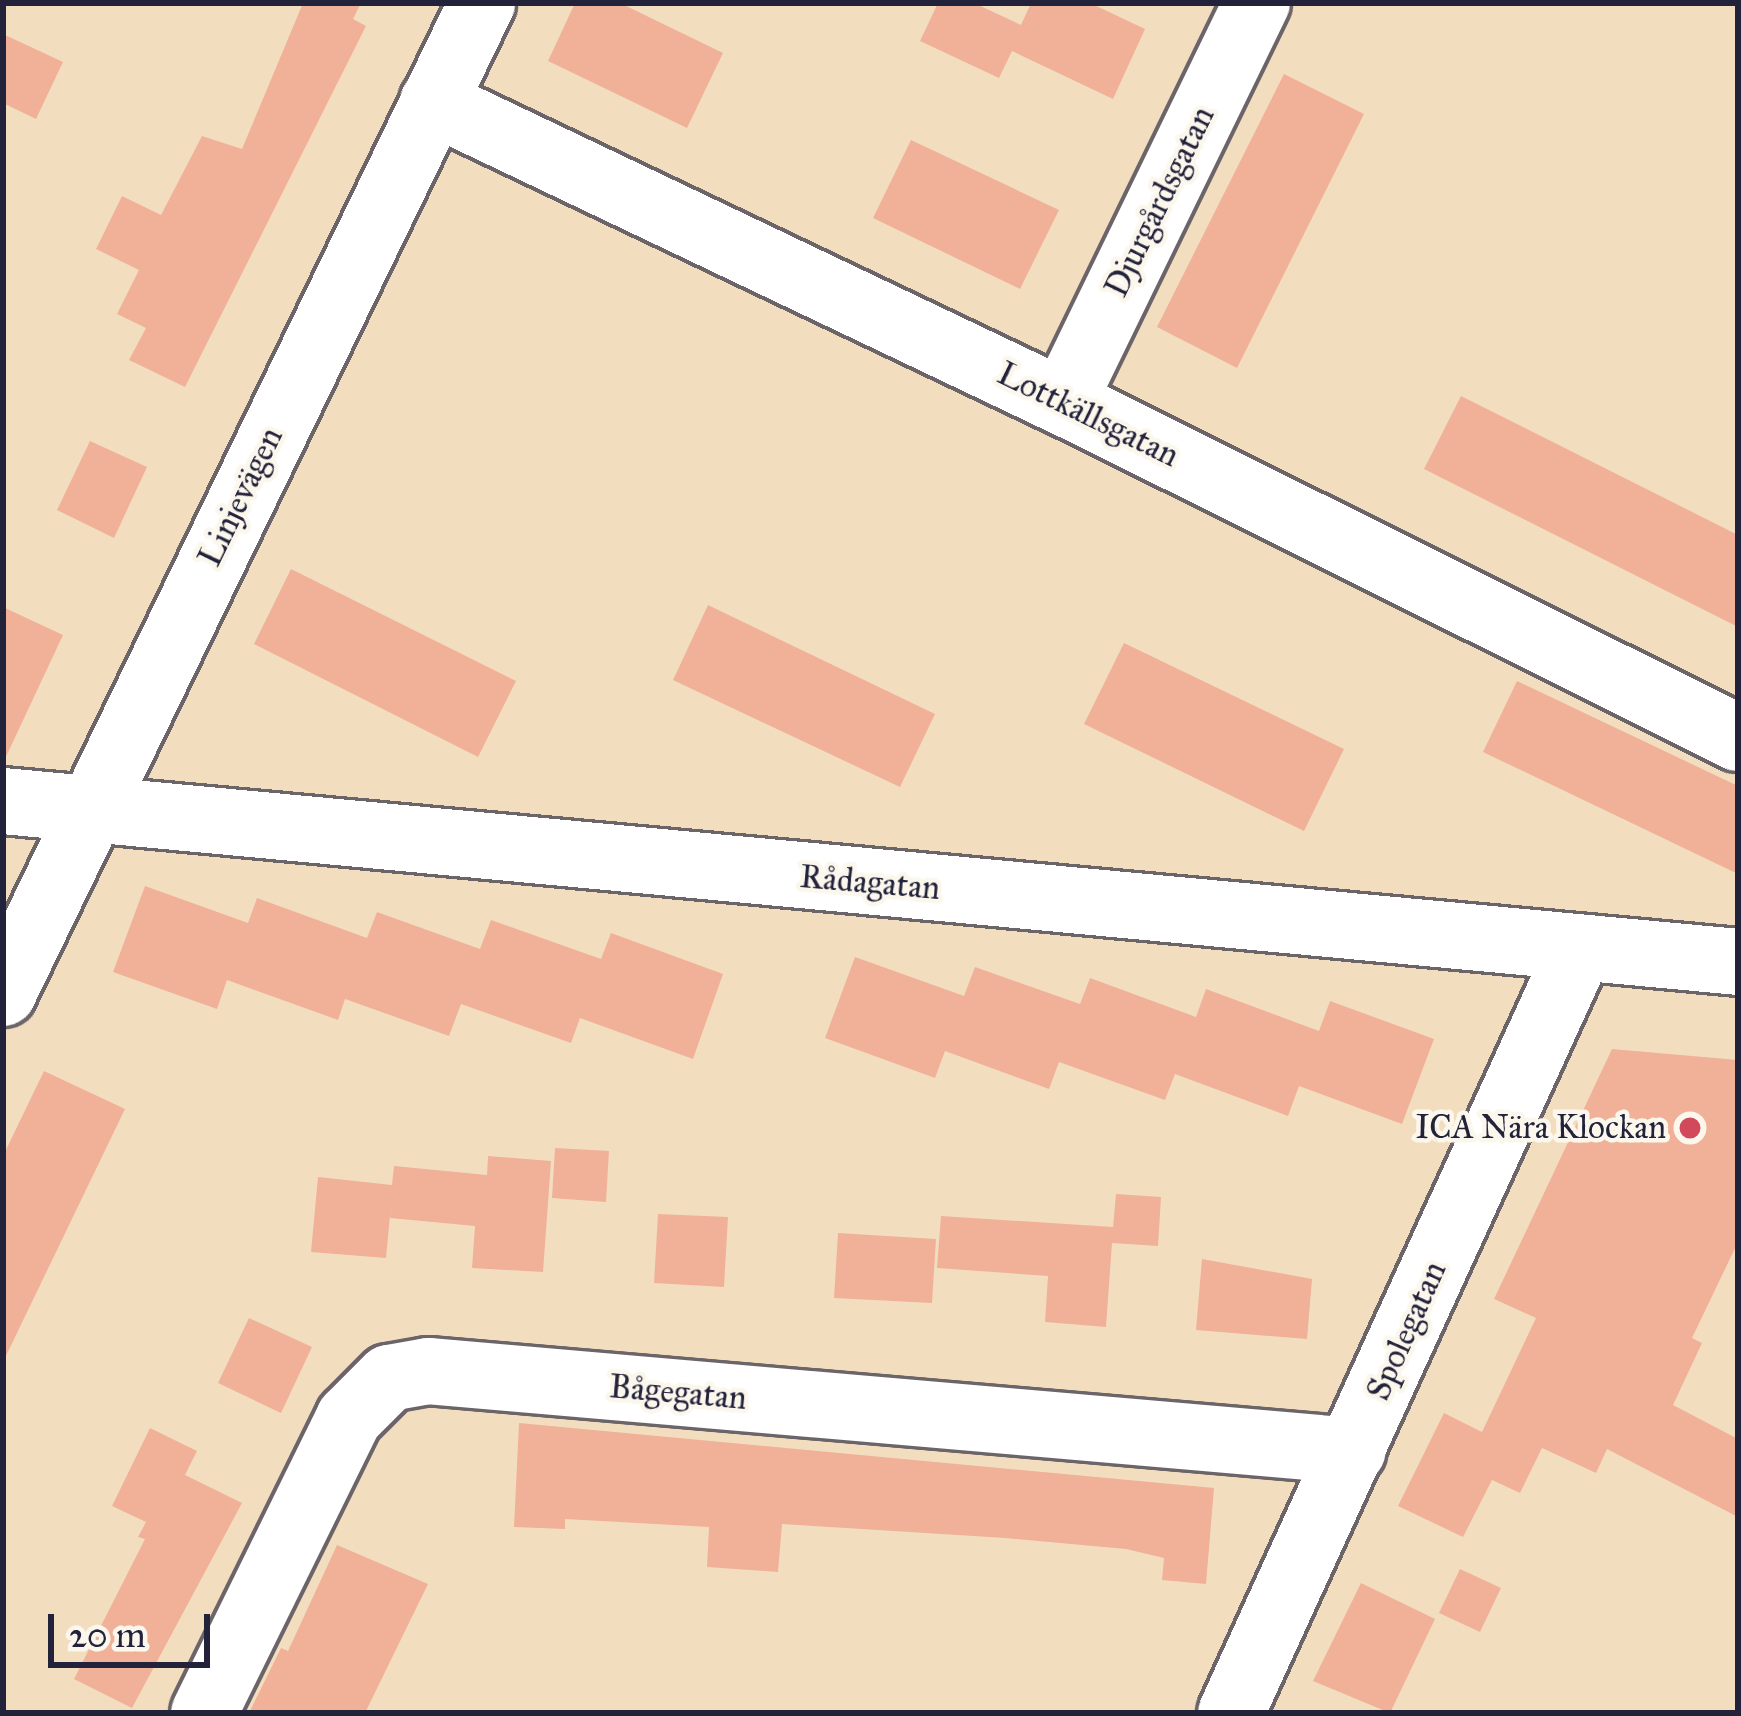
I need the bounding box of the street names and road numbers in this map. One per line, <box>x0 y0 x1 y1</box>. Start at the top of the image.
street label: Djurgårdsgatan <box>1097 100 1223 304</box>
street label: Lottkällsgatan <box>991 354 1185 476</box>
street label: Linjevägen <box>190 421 292 573</box>
street label: Rådagatan <box>798 857 942 909</box>
street label: Spolegatan <box>1359 1256 1455 1406</box>
street label: Bågegatan <box>608 1367 748 1419</box>

